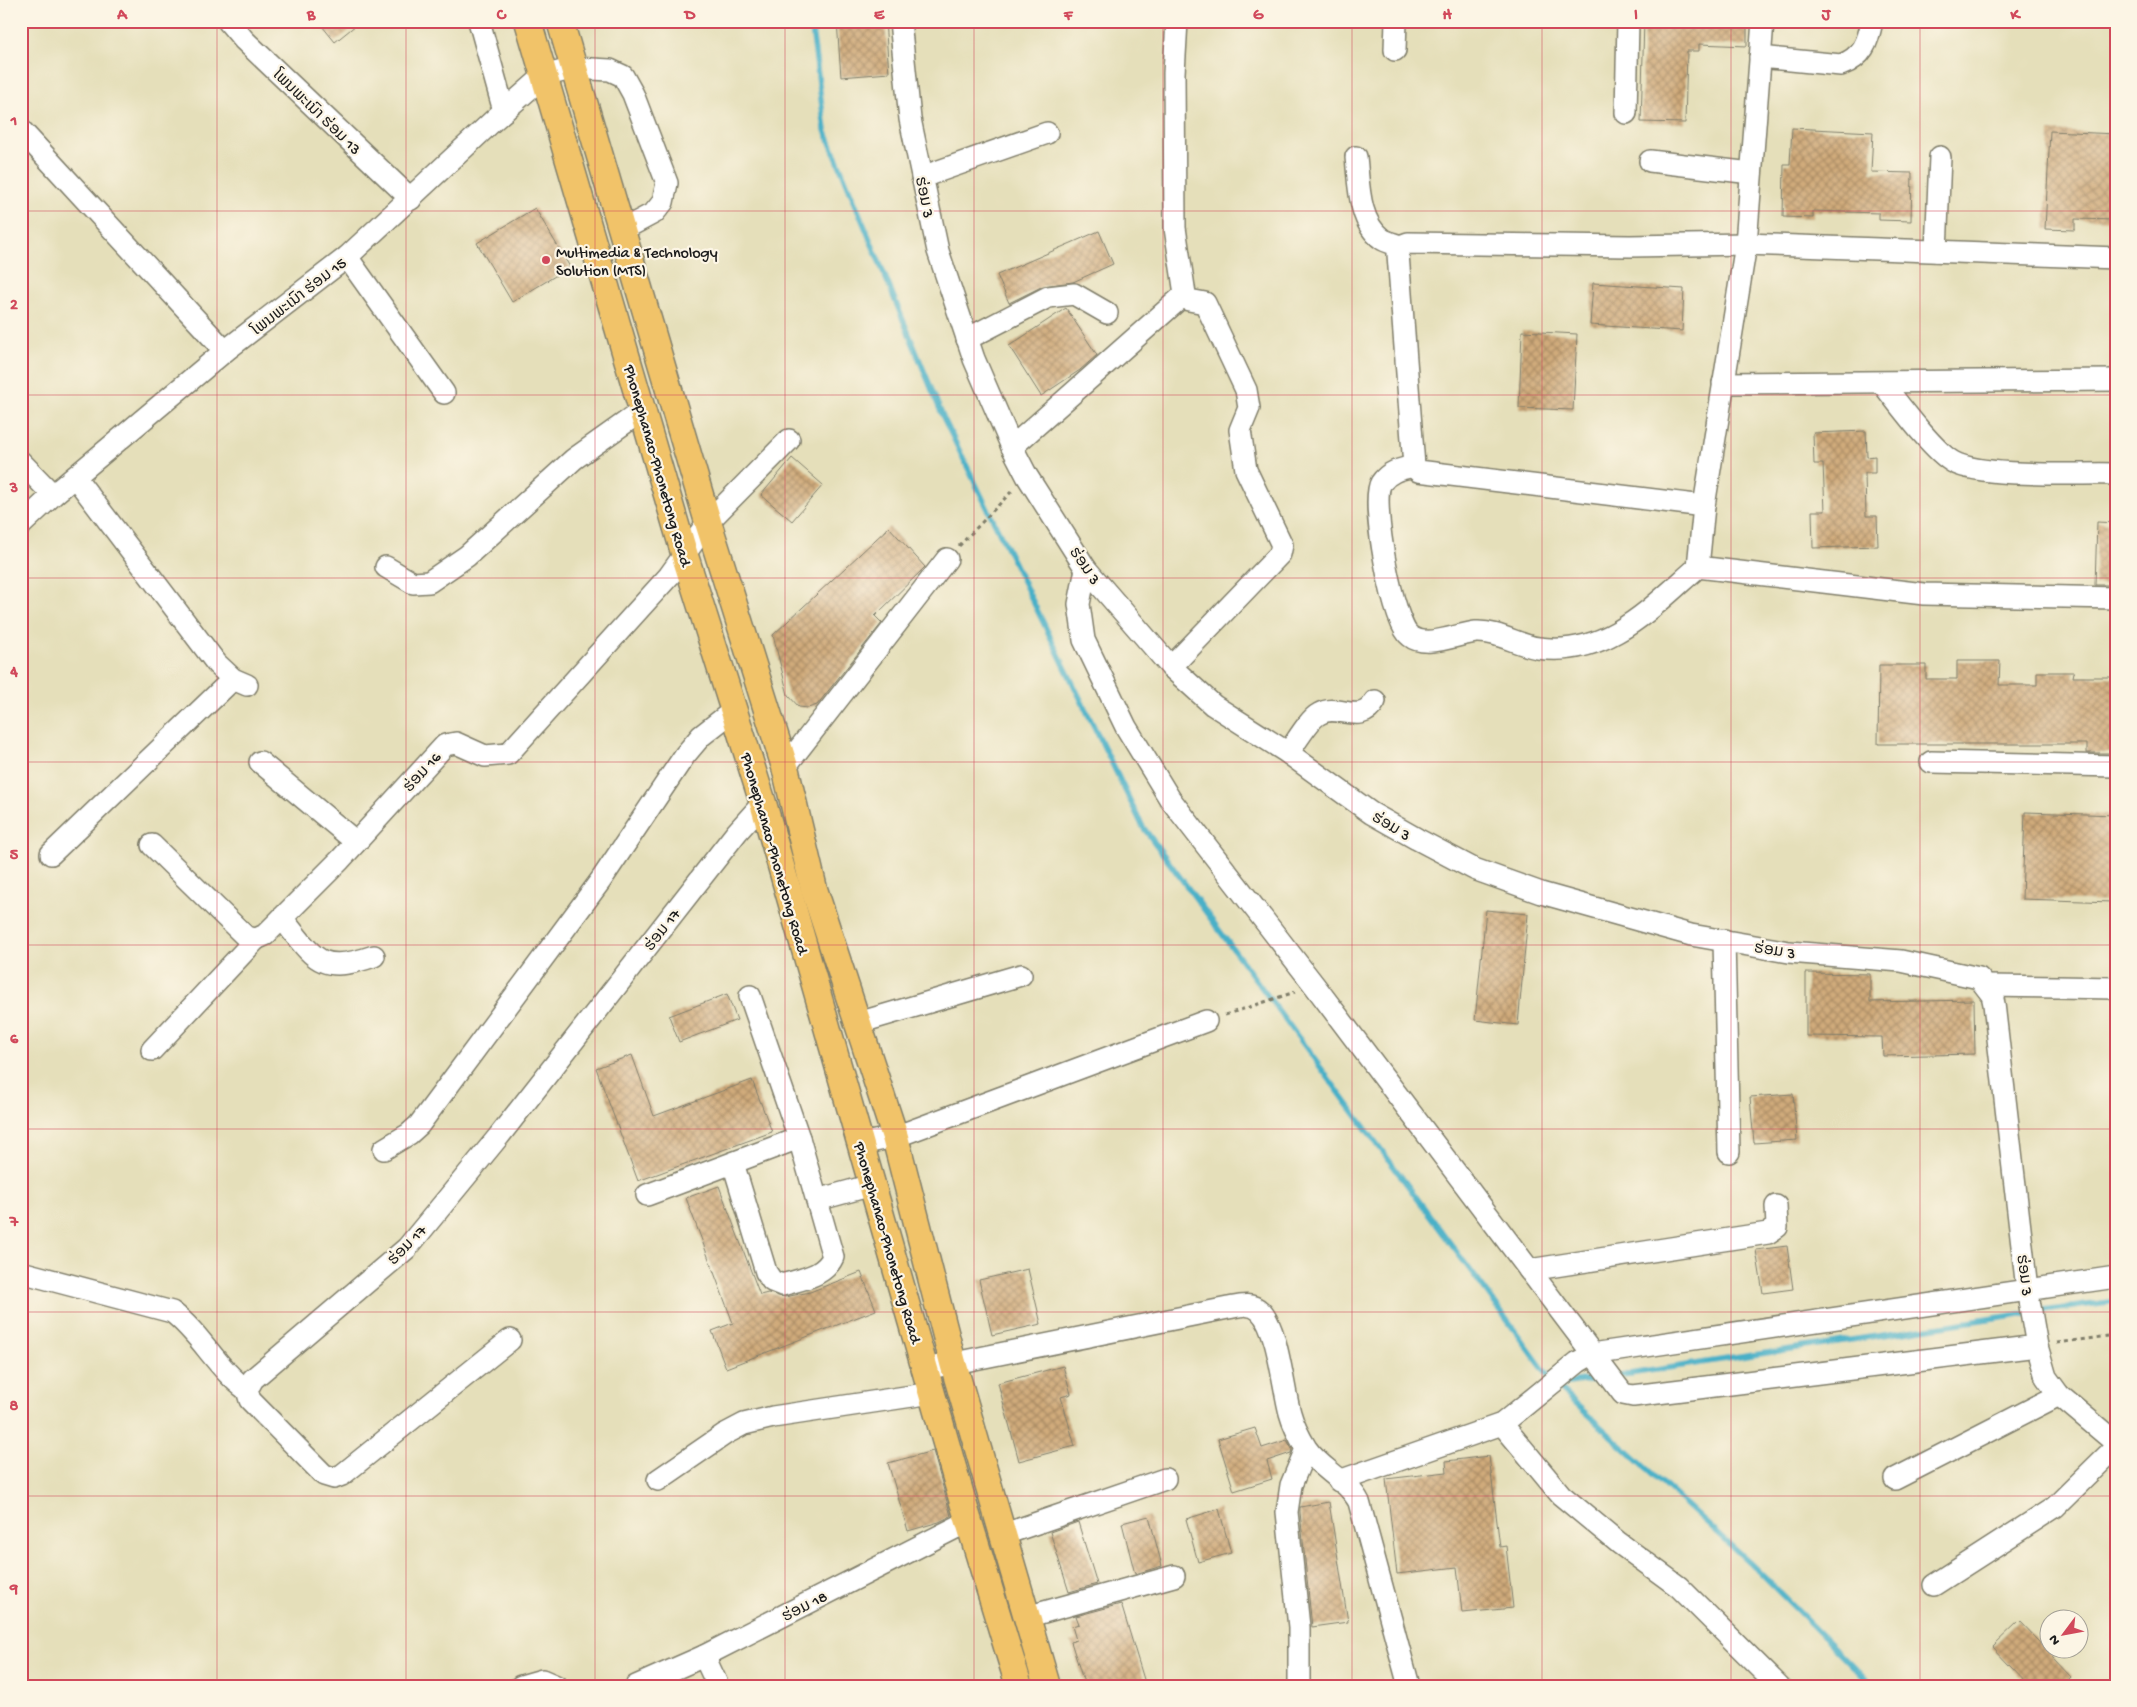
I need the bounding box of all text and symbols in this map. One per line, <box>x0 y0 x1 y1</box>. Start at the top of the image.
text: A <box>116 7 128 26</box>
text: B <box>306 7 316 26</box>
text: C <box>496 7 507 26</box>
text: D <box>683 7 696 26</box>
text: E <box>874 7 885 26</box>
text: F <box>1063 7 1074 26</box>
text: G <box>1253 7 1264 26</box>
text: H <box>1442 7 1452 26</box>
text: I <box>1634 7 1638 26</box>
text: J <box>1821 7 1832 26</box>
text: K <box>2010 7 2022 26</box>
street label: ໂພນພະເນົາ ຮ່ອມ 13 <box>267 65 365 160</box>
text: 1 <box>10 113 17 132</box>
street label: ຮ່ອມ 3 <box>909 175 937 220</box>
place label: Multimedia & Technology Solution (MTS) <box>556 245 718 282</box>
street label: ໂພນພະເນົາ ຮ່ອມ 15 <box>247 253 351 341</box>
marker: Multimedia & Technology Solution (MTS) <box>540 254 552 266</box>
text: 2 <box>10 297 18 316</box>
street label: Phonephanao-Phonetong Road <box>617 362 694 570</box>
text: 3 <box>9 480 18 499</box>
street label: ຮ່ອມ 3 <box>1063 544 1104 590</box>
text: 4 <box>9 664 18 683</box>
street label: ຮ່ອມ 16 <box>400 748 447 798</box>
street label: Phonephanao-Phonetong Road <box>734 750 811 958</box>
street label: ຮ່ອມ 3 <box>1367 808 1413 847</box>
text: 5 <box>10 847 19 866</box>
street label: ຮ່ອມ 17 <box>641 905 686 956</box>
street label: ຮ່ອມ 3 <box>1752 939 1797 965</box>
text: 6 <box>10 1031 19 1050</box>
street label: Phonephanao-Phonetong Road <box>847 1139 924 1347</box>
text: 7 <box>9 1214 19 1233</box>
street label: ຮ່ອມ 17 <box>384 1221 433 1270</box>
street label: ຮ່ອມ 3 <box>2010 1253 2036 1297</box>
text: 8 <box>10 1398 19 1417</box>
text: 9 <box>9 1581 18 1600</box>
street label: ຮ່ອມ 18 <box>779 1588 832 1628</box>
north arrow <box>2040 1610 2090 1660</box>
text: N <box>2045 1631 2065 1648</box>

